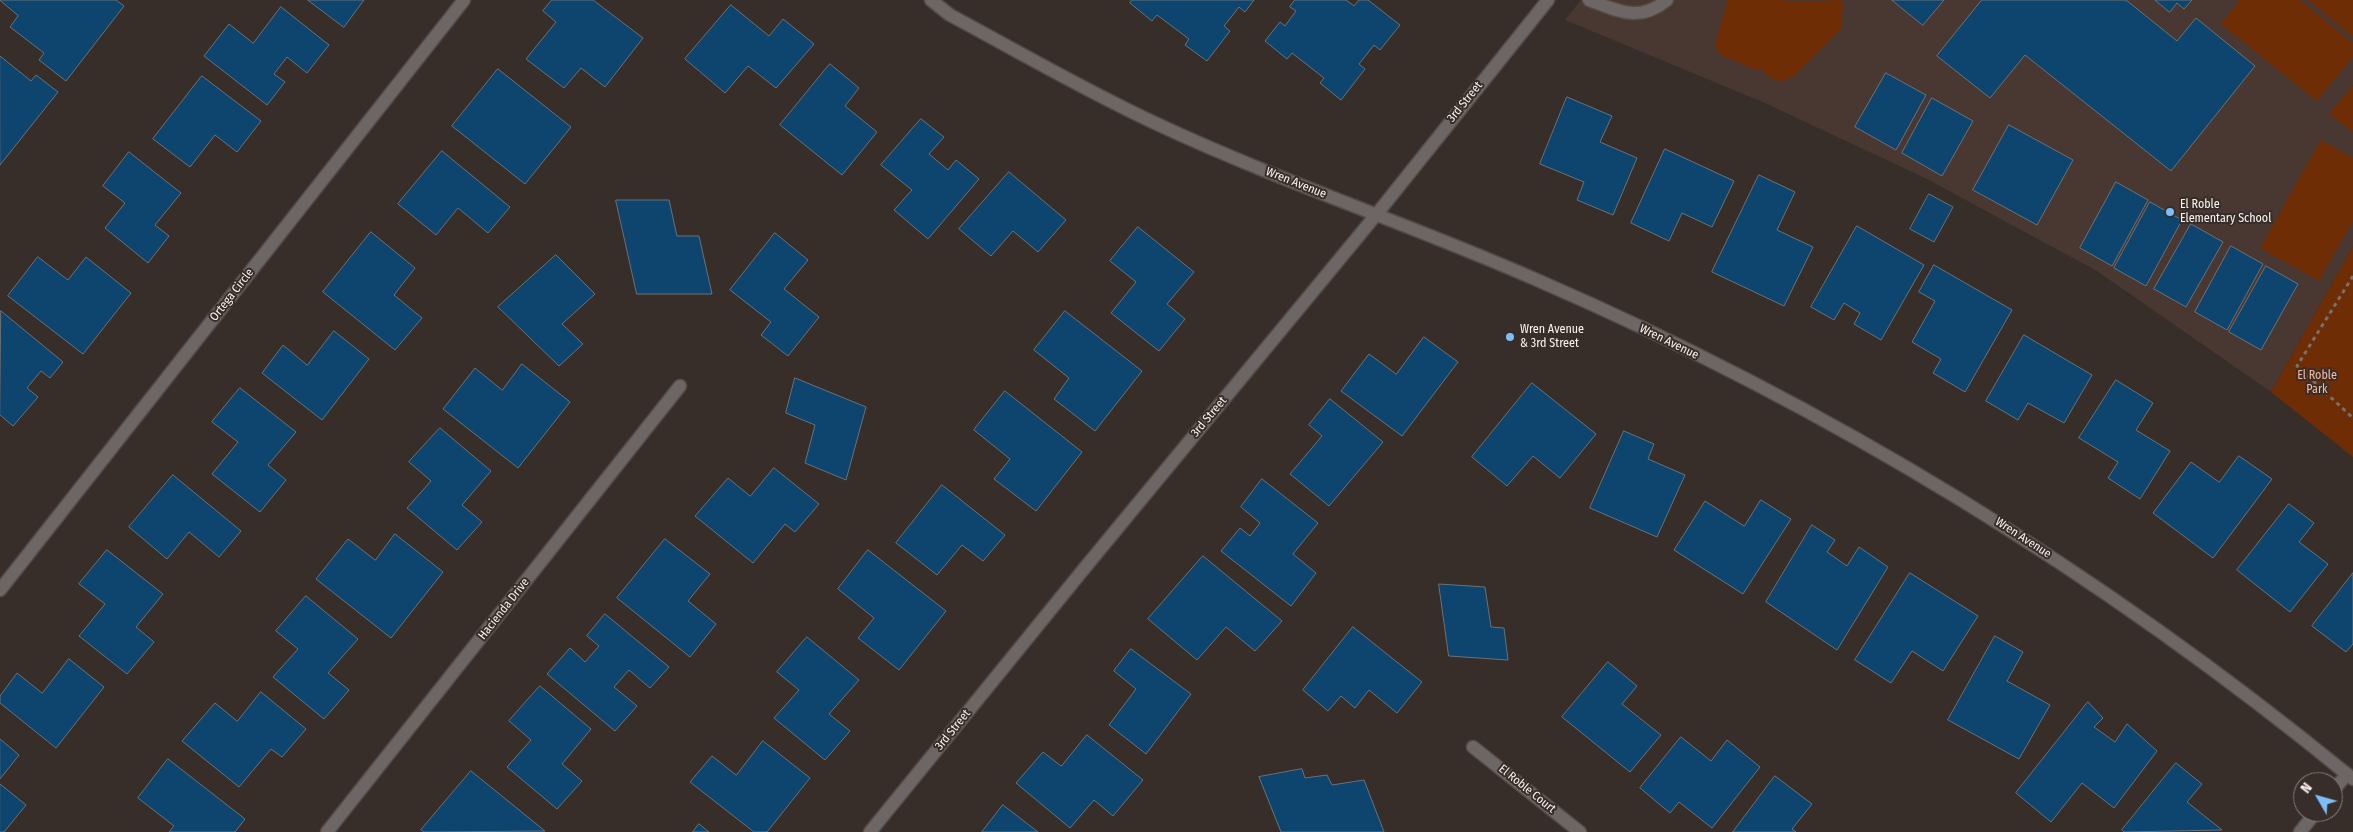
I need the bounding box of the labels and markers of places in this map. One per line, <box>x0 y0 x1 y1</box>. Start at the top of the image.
place label: El Roble Elementary School <box>2180 198 2271 226</box>
marker: El Roble Elementary School <box>2164 206 2176 218</box>
place label: Wren Avenue & 3rd Street <box>1520 323 1584 351</box>
marker: Wren Avenue & 3rd Street <box>1504 331 1516 343</box>

